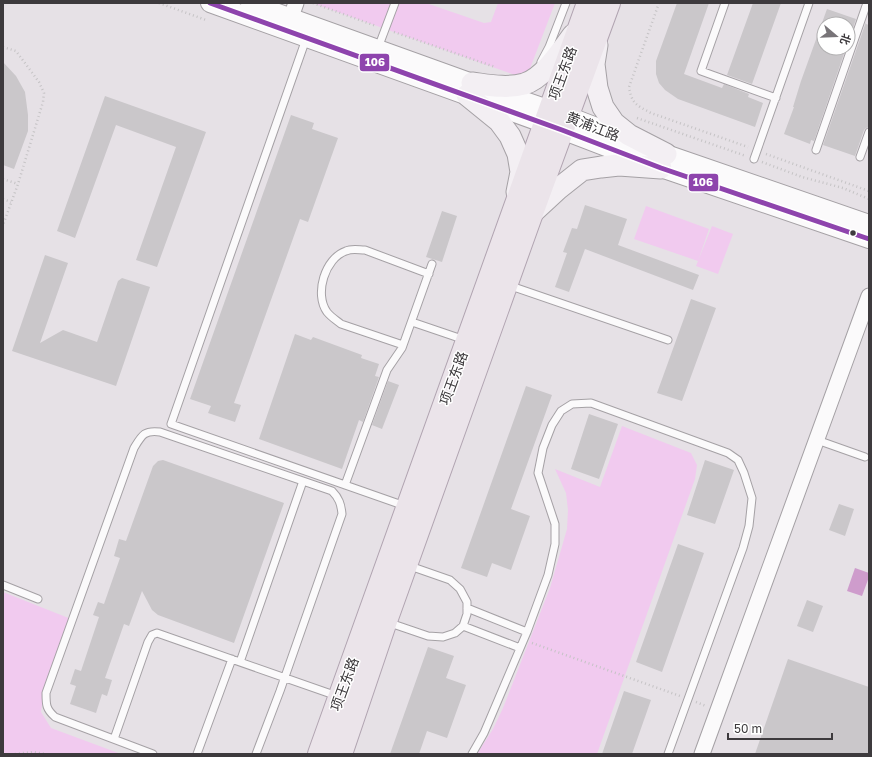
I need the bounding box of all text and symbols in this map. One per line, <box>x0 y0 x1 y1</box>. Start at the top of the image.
north arrow <box>816 16 856 56</box>
text: 北 <box>838 32 854 47</box>
street label: 项王东路 <box>544 44 580 102</box>
line badge: 106 <box>359 53 390 72</box>
text: 106 <box>365 55 385 68</box>
street label: 黄浦江路 <box>564 108 622 144</box>
line badge: 106 <box>688 173 719 192</box>
text: 106 <box>693 175 713 188</box>
unlabelled marker <box>848 228 858 238</box>
street label: 项王东路 <box>435 349 471 407</box>
street label: 项王东路 <box>326 655 362 713</box>
scale bar <box>728 715 832 741</box>
text: 50 m <box>734 721 762 736</box>

